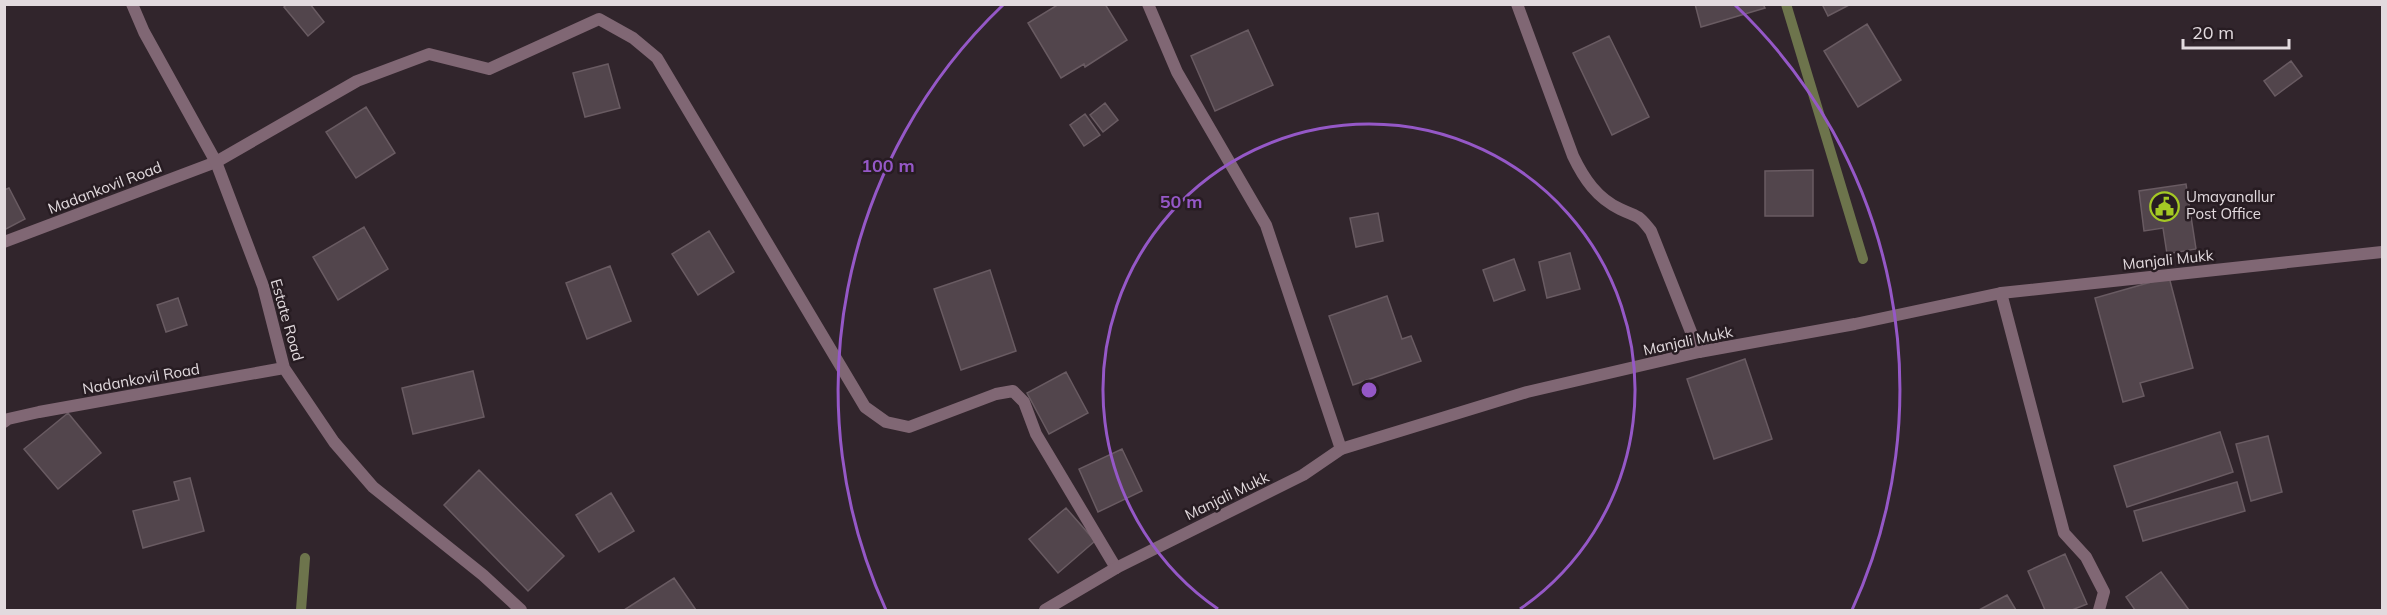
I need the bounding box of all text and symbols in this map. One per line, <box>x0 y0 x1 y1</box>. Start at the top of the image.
scale bar <box>2183 12 2290 50</box>
text: 20 m <box>2192 21 2234 44</box>
text: 100 m <box>861 154 915 177</box>
street label: Madankovil Road <box>45 157 164 218</box>
place label: Umayanallur Post Office <box>2186 187 2275 223</box>
text: 50 m <box>1160 190 1202 213</box>
public building icon: Umayanallur Post Office <box>2149 190 2181 222</box>
street label: Manjali Mukk <box>2122 245 2215 274</box>
street label: Estate Road <box>267 277 308 363</box>
street label: Manjali Mukk <box>1641 322 1735 359</box>
street label: Nadankovil Road <box>81 359 201 398</box>
centre of rings <box>1359 380 1379 400</box>
street label: Manjali Mukk <box>1182 467 1272 524</box>

